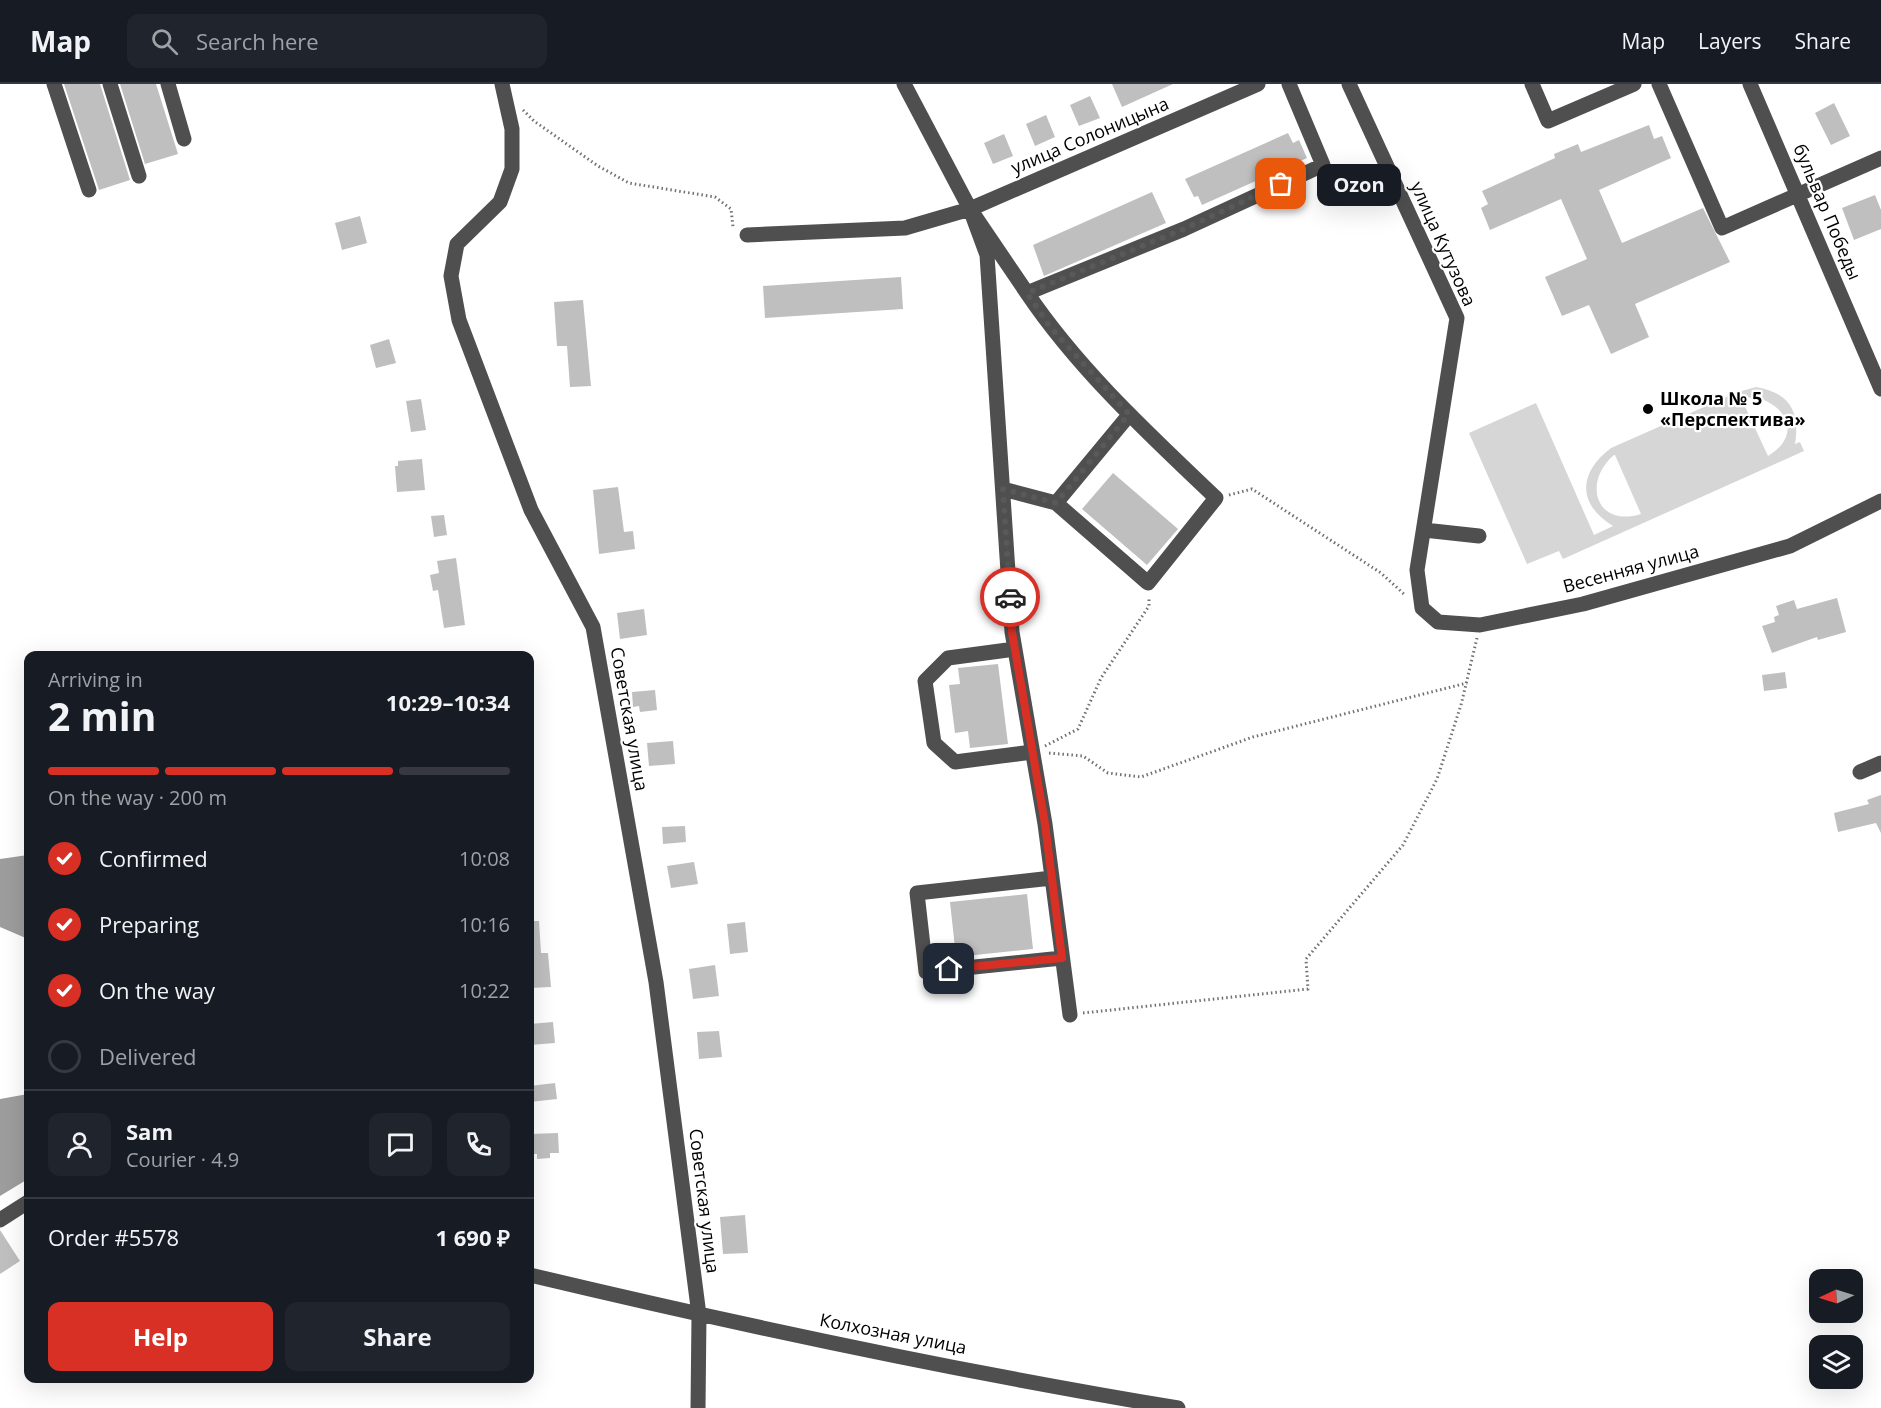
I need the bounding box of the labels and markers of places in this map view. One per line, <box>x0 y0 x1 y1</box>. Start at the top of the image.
pin <box>1255 158 1306 209</box>
callout: Ozon <box>1317 163 1401 205</box>
place label: Школа № 5 «Перспектива» <box>1660 386 1805 431</box>
marker: Школа № 5 «Перспектива» <box>1641 402 1655 416</box>
pin <box>923 943 974 994</box>

